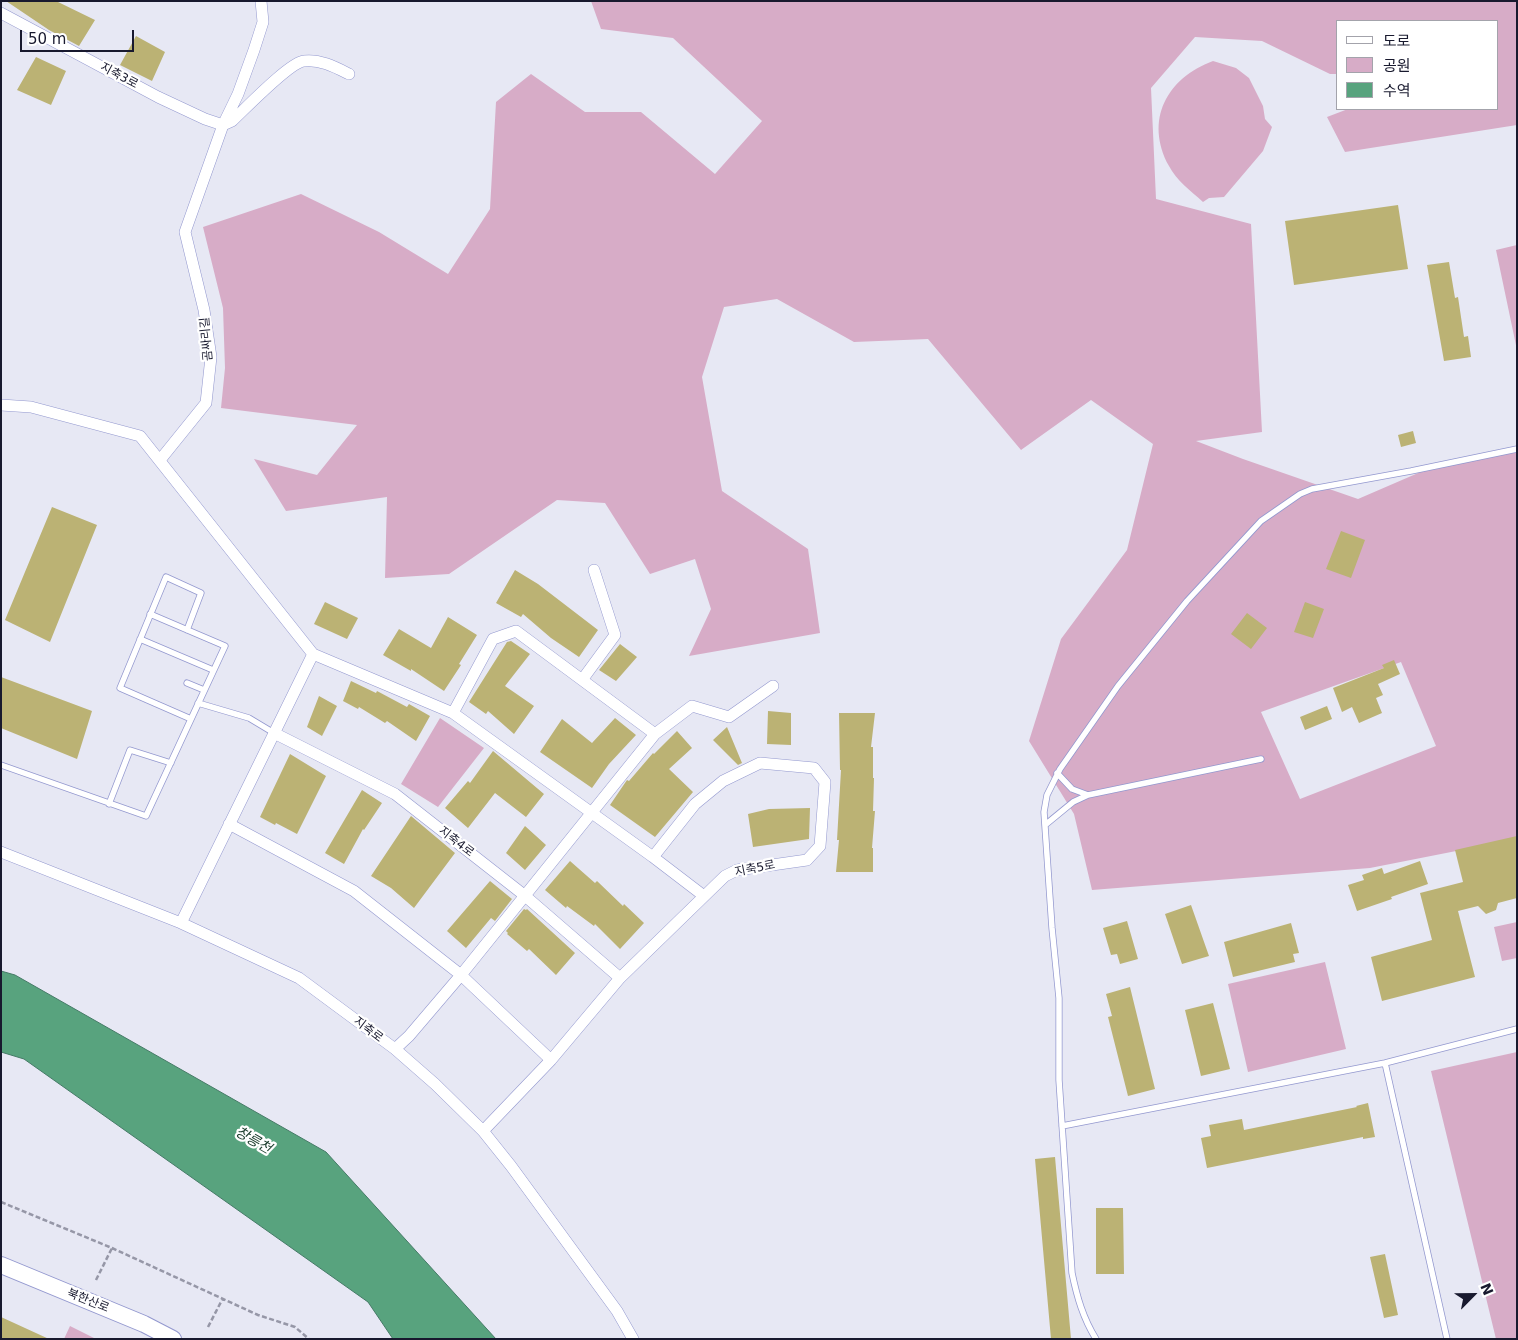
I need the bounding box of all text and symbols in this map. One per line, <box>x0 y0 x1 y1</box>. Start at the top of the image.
scale bar <box>22 20 136 52</box>
legend <box>1336 20 1498 110</box>
text: 50 m <box>28 30 66 48</box>
text: 도로 <box>1383 32 1411 50</box>
text: 공원 <box>1383 57 1411 75</box>
street label: 지축3로 <box>98 60 140 92</box>
text: 수역 <box>1383 82 1411 100</box>
street label: 곰싸리길 <box>198 316 216 362</box>
street label: 지축4로 <box>436 824 476 860</box>
street label: 지축5로 <box>734 858 776 880</box>
street label: 지축로 <box>350 1014 386 1046</box>
water label: 창릉천 <box>232 1124 274 1158</box>
north arrow <box>1448 1270 1498 1320</box>
text: N <box>1477 1281 1496 1298</box>
street label: 북한산로 <box>65 1286 111 1316</box>

